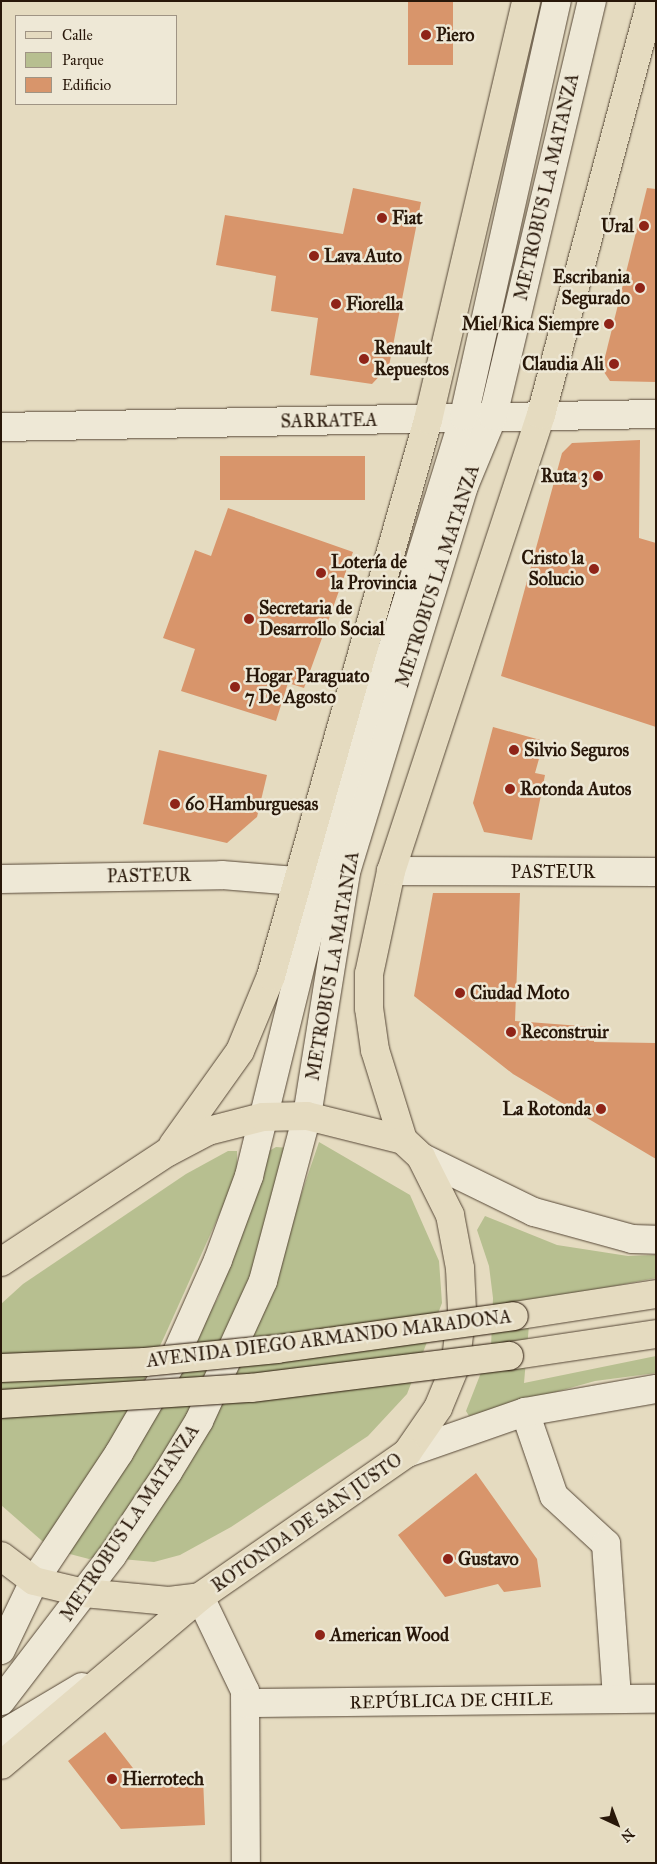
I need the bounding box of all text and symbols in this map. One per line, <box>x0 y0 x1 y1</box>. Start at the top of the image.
legend <box>15 15 178 105</box>
place label: Piero <box>436 24 475 46</box>
text: Calle <box>62 26 93 44</box>
marker: Piero <box>420 29 432 41</box>
text: Parque <box>62 51 104 69</box>
street label: METROBUS LA MATANZA <box>510 71 584 303</box>
text: Edificio <box>62 76 111 94</box>
place label: Fiat <box>392 207 423 229</box>
marker: Fiat <box>376 212 388 224</box>
place label: Ural <box>601 215 634 237</box>
marker: Ural <box>638 220 650 232</box>
place label: Lava Auto <box>324 245 402 267</box>
marker: Lava Auto <box>308 250 320 262</box>
place label: Escribania Segurado <box>553 267 630 310</box>
marker: Escribania Segurado <box>634 282 646 294</box>
place label: Fiorella <box>346 293 403 315</box>
marker: Fiorella <box>330 298 342 310</box>
place label: Miel Rica Siempre <box>462 313 599 335</box>
marker: Miel Rica Siempre <box>603 318 615 330</box>
place label: Renault Repuestos <box>374 338 449 380</box>
marker: Renault Repuestos <box>358 353 370 365</box>
place label: Claudia Ali <box>522 353 604 375</box>
marker: Claudia Ali <box>608 358 620 370</box>
street label: SARRATEA <box>280 409 378 433</box>
street label: METROBUS LA MATANZA <box>392 462 484 690</box>
place label: Ruta 3 <box>541 465 588 487</box>
marker: Ruta 3 <box>592 470 604 482</box>
place label: Cristo la Solucio <box>522 548 584 590</box>
place label: Lotería de la Provincia <box>331 552 417 594</box>
marker: Cristo la Solucio <box>588 563 600 575</box>
marker: Lotería de la Provincia <box>315 567 327 579</box>
place label: Secretaria de Desarrollo Social <box>259 598 385 640</box>
marker: Secretaria de Desarrollo Social <box>243 613 255 625</box>
place label: Hogar Paraguato 7 De Agosto <box>245 666 369 709</box>
marker: Hogar Paraguato 7 De Agosto <box>229 681 241 693</box>
place label: Silvio Seguros <box>524 739 629 761</box>
marker: Silvio Seguros <box>508 744 520 756</box>
place label: Rotonda Autos <box>520 778 631 800</box>
marker: Rotonda Autos <box>504 783 516 795</box>
place label: 60 Hamburguesas <box>185 793 318 815</box>
marker: 60 Hamburguesas <box>169 798 181 810</box>
street label: METROBUS LA MATANZA <box>302 850 364 1082</box>
street label: PASTEUR <box>511 861 595 883</box>
street label: PASTEUR <box>107 864 191 888</box>
place label: Ciudad Moto <box>470 982 569 1004</box>
marker: Ciudad Moto <box>454 987 466 999</box>
place label: Reconstruir <box>521 1021 609 1043</box>
marker: Reconstruir <box>505 1026 517 1038</box>
place label: La Rotonda <box>503 1098 591 1120</box>
marker: La Rotonda <box>595 1103 607 1115</box>
street label: AVENIDA DIEGO ARMANDO MARADONA <box>145 1306 513 1372</box>
street label: METROBUS LA MATANZA <box>56 1421 204 1625</box>
street label: ROTONDA DE SAN JUSTO <box>208 1449 406 1597</box>
place label: Gustavo <box>458 1548 519 1570</box>
marker: Gustavo <box>442 1553 454 1565</box>
place label: American Wood <box>330 1624 449 1646</box>
marker: American Wood <box>314 1629 326 1641</box>
street label: REPÚBLICA DE CHILE <box>349 1688 553 1714</box>
place label: Hierrotech <box>122 1768 204 1790</box>
marker: Hierrotech <box>106 1773 118 1785</box>
north arrow <box>592 1799 642 1849</box>
text: N <box>617 1825 638 1846</box>

